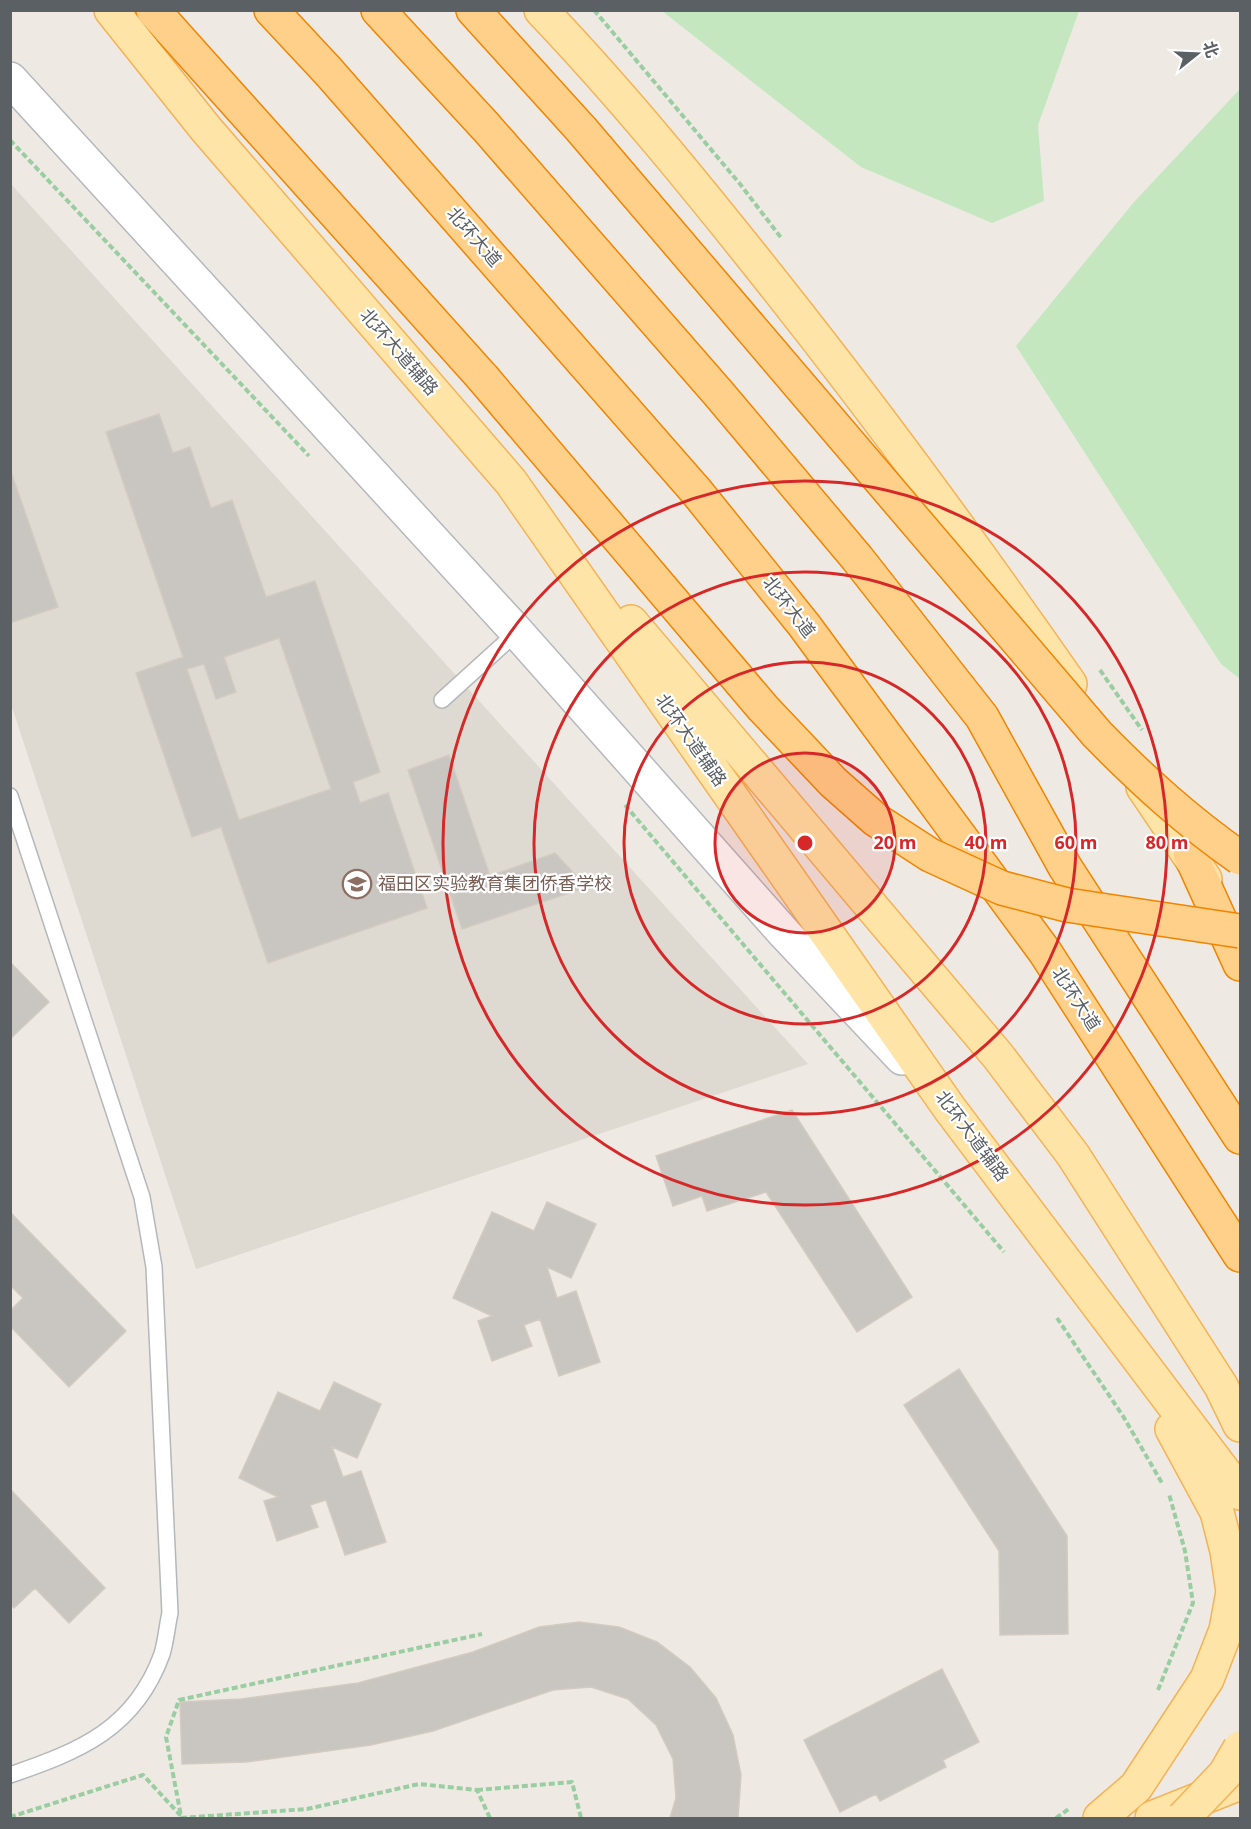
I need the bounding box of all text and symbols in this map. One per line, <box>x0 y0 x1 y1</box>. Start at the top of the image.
north arrow <box>1167 24 1227 84</box>
text: 北 <box>1198 38 1224 60</box>
street label: 北环大道 <box>442 201 507 271</box>
street label: 北环大道辅路 <box>355 303 444 400</box>
street label: 北环大道 <box>758 571 821 642</box>
street label: 北环大道辅路 <box>651 688 733 791</box>
text: 20 m <box>874 830 916 854</box>
text: 40 m <box>965 830 1007 854</box>
text: 60 m <box>1055 830 1097 854</box>
text: 80 m <box>1146 830 1188 854</box>
centre of rings <box>795 833 815 853</box>
school or university icon: 福田区实验教育集团侨香学校 <box>341 868 373 900</box>
place label: 福田区实验教育集团侨香学校 <box>378 871 612 895</box>
street label: 北环大道 <box>1047 962 1107 1035</box>
street label: 北环大道辅路 <box>931 1085 1015 1186</box>

